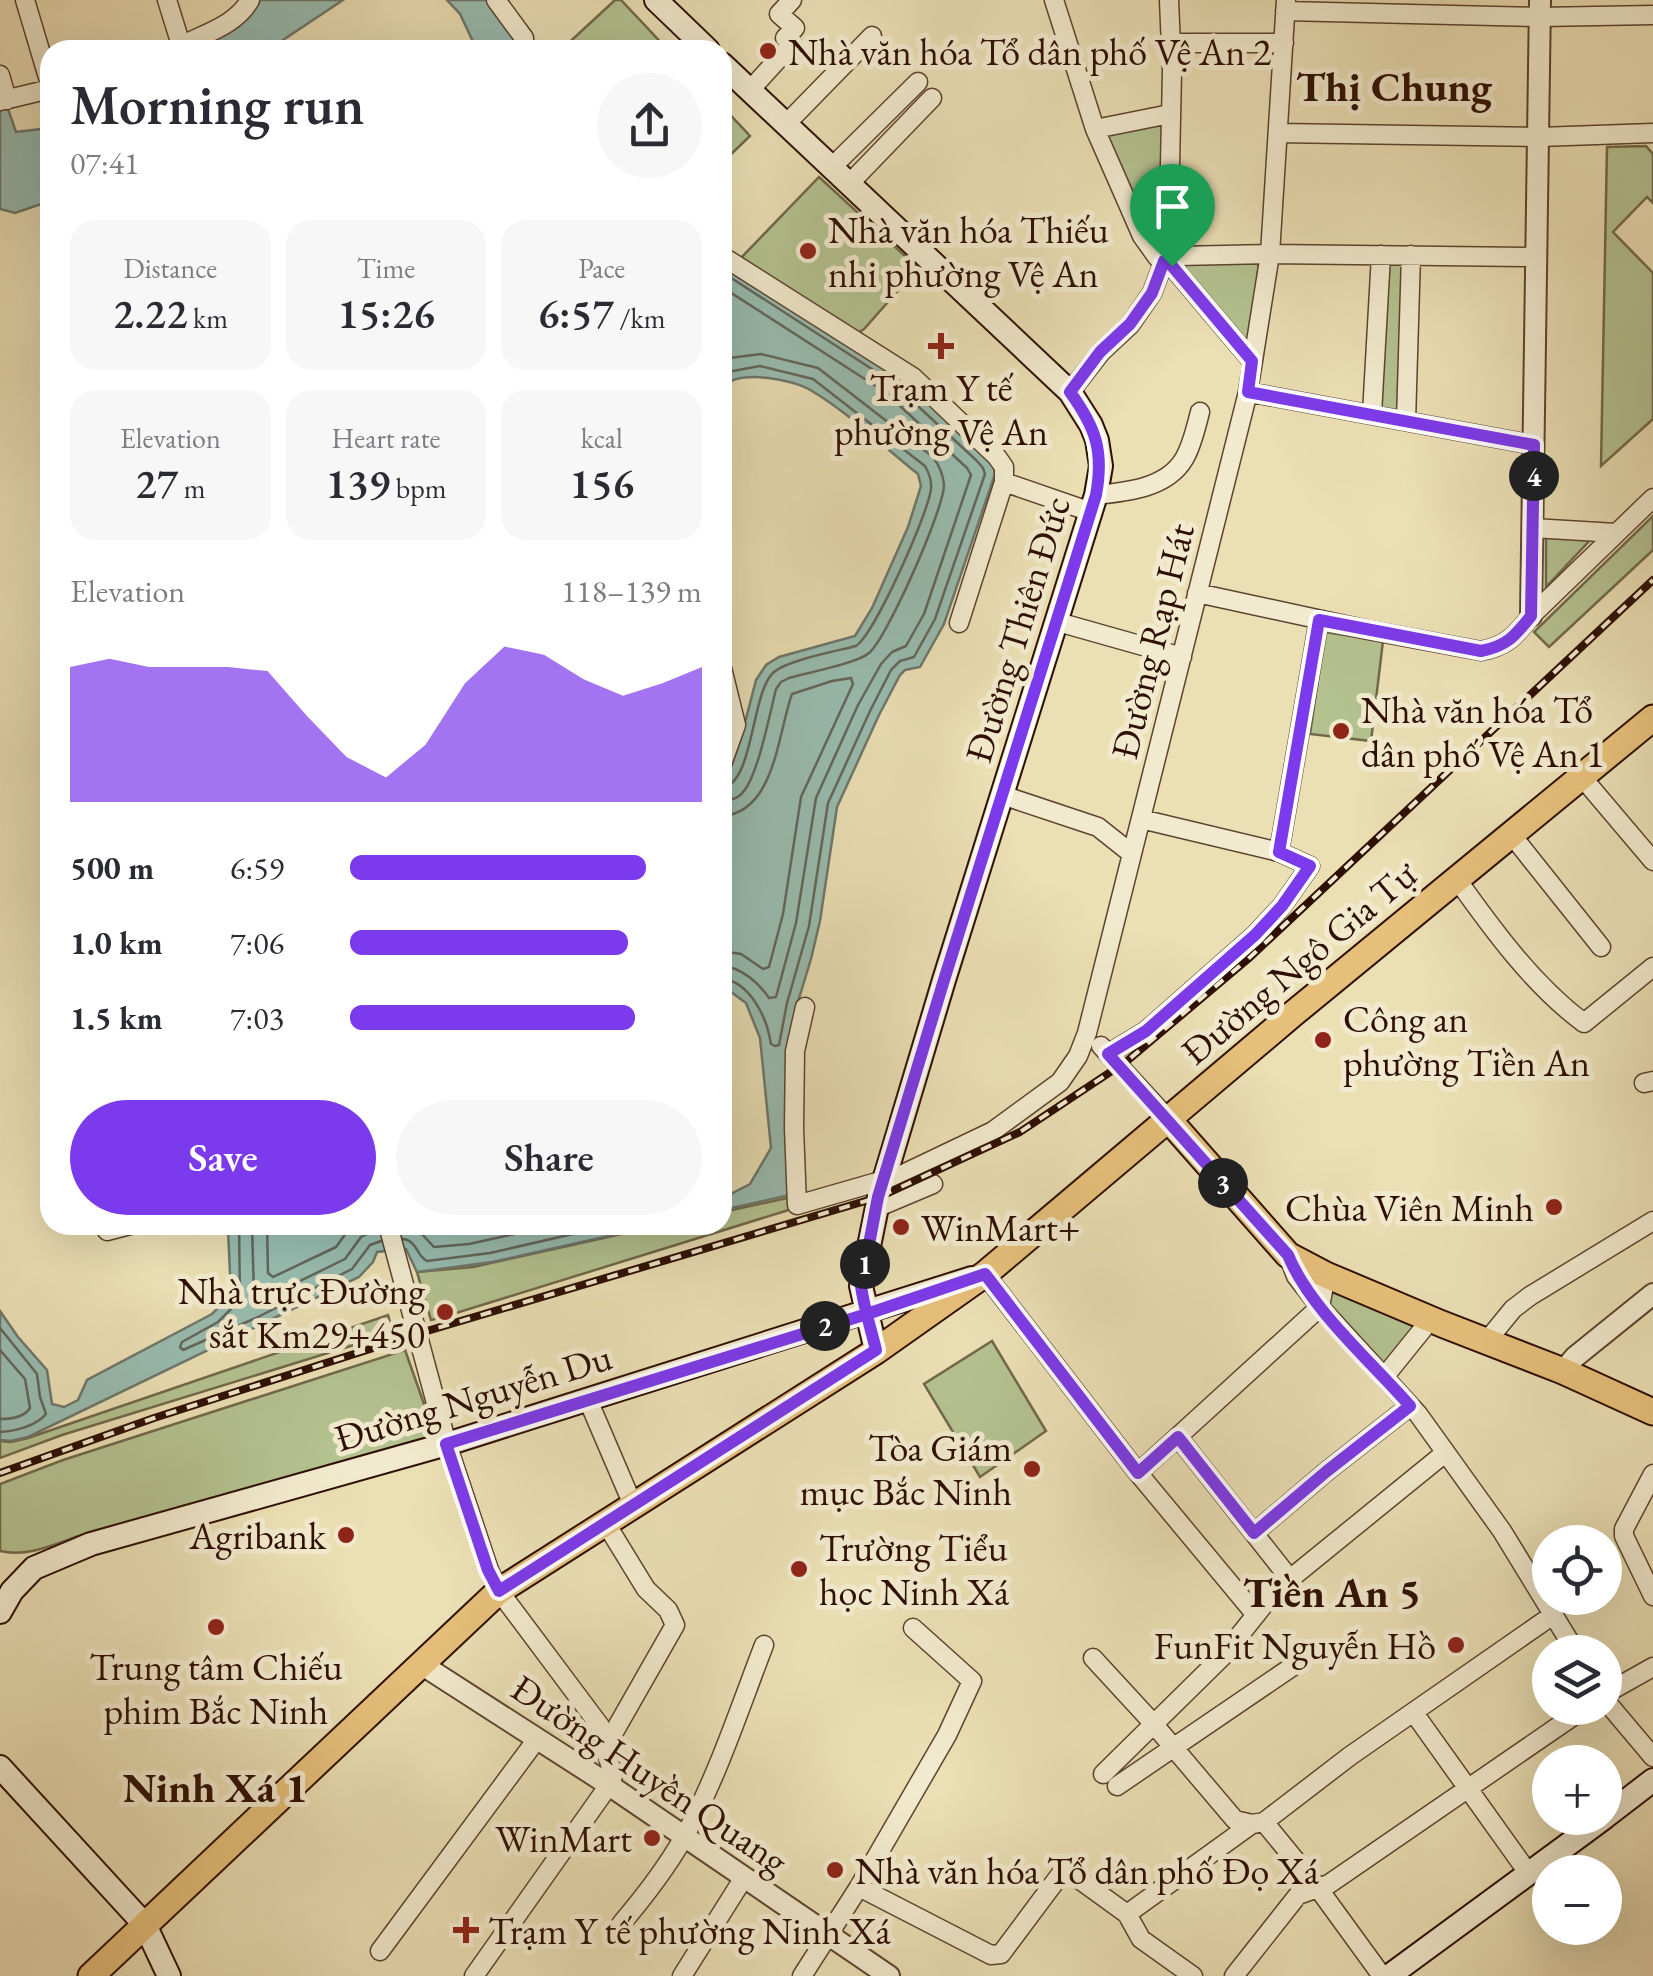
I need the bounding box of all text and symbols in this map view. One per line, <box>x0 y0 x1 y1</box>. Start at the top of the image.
place label: Nhà văn hóa Tổ dân phố Vệ An 2 <box>788 27 1271 76</box>
marker: Nhà văn hóa Tổ dân phố Vệ An 2 <box>757 40 779 62</box>
district label: Thị Chung <box>1296 59 1493 114</box>
text: Morning run <box>70 69 364 140</box>
button: share <box>597 73 702 178</box>
text: 07:41 <box>70 142 139 184</box>
pin <box>1130 164 1215 267</box>
icon: arrive <box>1145 179 1200 234</box>
place label: Nhà văn hóa Thiếu nhi phường Vệ An <box>828 205 1109 298</box>
marker: Nhà văn hóa Thiếu nhi phường Vệ An <box>797 240 819 262</box>
text: Distance <box>124 250 217 286</box>
text: Time <box>357 250 415 286</box>
text: Pace <box>578 250 625 286</box>
text: 2.22 <box>113 286 187 341</box>
text: 15:26 <box>337 286 435 341</box>
text: 6:57 <box>538 286 614 341</box>
text: km <box>187 300 228 336</box>
text: /km <box>614 300 666 336</box>
marker: Trạm Y tế phường Vệ An <box>928 333 954 359</box>
place label: Trạm Y tế phường Vệ An <box>834 363 1048 456</box>
text: Elevation <box>120 420 221 456</box>
text: Heart rate <box>332 420 440 456</box>
text: kcal <box>581 420 623 456</box>
pin: 4 <box>1509 451 1559 501</box>
text: 27 <box>135 456 178 511</box>
text: 139 <box>326 456 390 511</box>
text: 156 <box>569 456 634 511</box>
text: 4 <box>1527 458 1541 494</box>
text: m <box>178 470 206 506</box>
text: bpm <box>390 470 446 506</box>
street label: Đường Thiên Đức <box>953 490 1081 768</box>
street label: Đường Rạp Hát <box>1099 518 1205 764</box>
text: Elevation <box>70 570 185 612</box>
text: 118–139 m <box>561 570 702 612</box>
place label: Nhà văn hóa Tổ dân phố Vệ An 1 <box>1361 685 1605 778</box>
marker: Nhà văn hóa Tổ dân phố Vệ An 1 <box>1330 720 1352 742</box>
text: 500 m <box>70 847 154 889</box>
text: 6:59 <box>230 847 284 889</box>
street label: Đường Ngô Gia Tự <box>1171 849 1427 1075</box>
text: 1.0 km <box>70 922 163 964</box>
text: 7:06 <box>230 922 284 964</box>
place label: Công an phường Tiền An <box>1343 994 1590 1087</box>
text: 1.5 km <box>70 997 163 1039</box>
text: 7:03 <box>230 997 284 1039</box>
marker: Công an phường Tiền An <box>1312 1029 1334 1051</box>
button: Save <box>70 1100 376 1215</box>
button: Share <box>396 1100 702 1215</box>
pin: 3 <box>1198 1158 1248 1208</box>
text: 3 <box>1216 1165 1230 1201</box>
place label: Chùa Viên Minh <box>1285 1183 1534 1232</box>
marker: Chùa Viên Minh <box>1543 1196 1565 1218</box>
place label: WinMart+ <box>921 1203 1080 1252</box>
marker: WinMart+ <box>890 1216 912 1238</box>
pin: 1 <box>840 1239 890 1289</box>
text: 1 <box>858 1246 872 1282</box>
place label: Nhà trực Đường sắt Km29+450 <box>178 1266 425 1359</box>
marker: Nhà trực Đường sắt Km29+450 <box>434 1301 456 1323</box>
pin: 2 <box>800 1301 850 1351</box>
text: 2 <box>818 1308 832 1344</box>
street label: Đường Nguyễn Du <box>329 1332 617 1462</box>
place label: Tòa Giám mục Bắc Ninh <box>800 1423 1012 1516</box>
marker: Tòa Giám mục Bắc Ninh <box>1021 1458 1043 1480</box>
place label: Agribank <box>188 1511 327 1560</box>
place label: Trường Tiểu học Ninh Xá <box>819 1523 1010 1616</box>
marker: Agribank <box>335 1524 357 1546</box>
map controls <box>1532 1525 1622 1945</box>
button: locate <box>1532 1525 1622 1615</box>
marker: Trường Tiểu học Ninh Xá <box>788 1558 810 1580</box>
district label: Tiền An 5 <box>1243 1565 1421 1620</box>
marker: Trung tâm Chiếu phim Bắc Ninh <box>205 1616 227 1638</box>
place label: FunFit Nguyễn Hồ <box>1154 1621 1436 1670</box>
marker: FunFit Nguyễn Hồ <box>1445 1634 1467 1656</box>
button: layers <box>1532 1635 1622 1725</box>
place label: Trung tâm Chiếu phim Bắc Ninh <box>89 1642 343 1735</box>
street label: Đường Huyền Quang <box>502 1663 798 1885</box>
button: + <box>1532 1745 1622 1835</box>
district label: Ninh Xá 1 <box>123 1760 307 1815</box>
place label: WinMart <box>495 1814 632 1863</box>
marker: WinMart <box>641 1827 663 1849</box>
place label: Nhà văn hóa Tổ dân phố Đọ Xá <box>855 1846 1320 1895</box>
button: − <box>1532 1855 1622 1945</box>
marker: Nhà văn hóa Tổ dân phố Đọ Xá <box>824 1859 846 1881</box>
place label: Trạm Y tế phường Ninh Xá <box>488 1906 892 1955</box>
marker: Trạm Y tế phường Ninh Xá <box>453 1917 479 1943</box>

